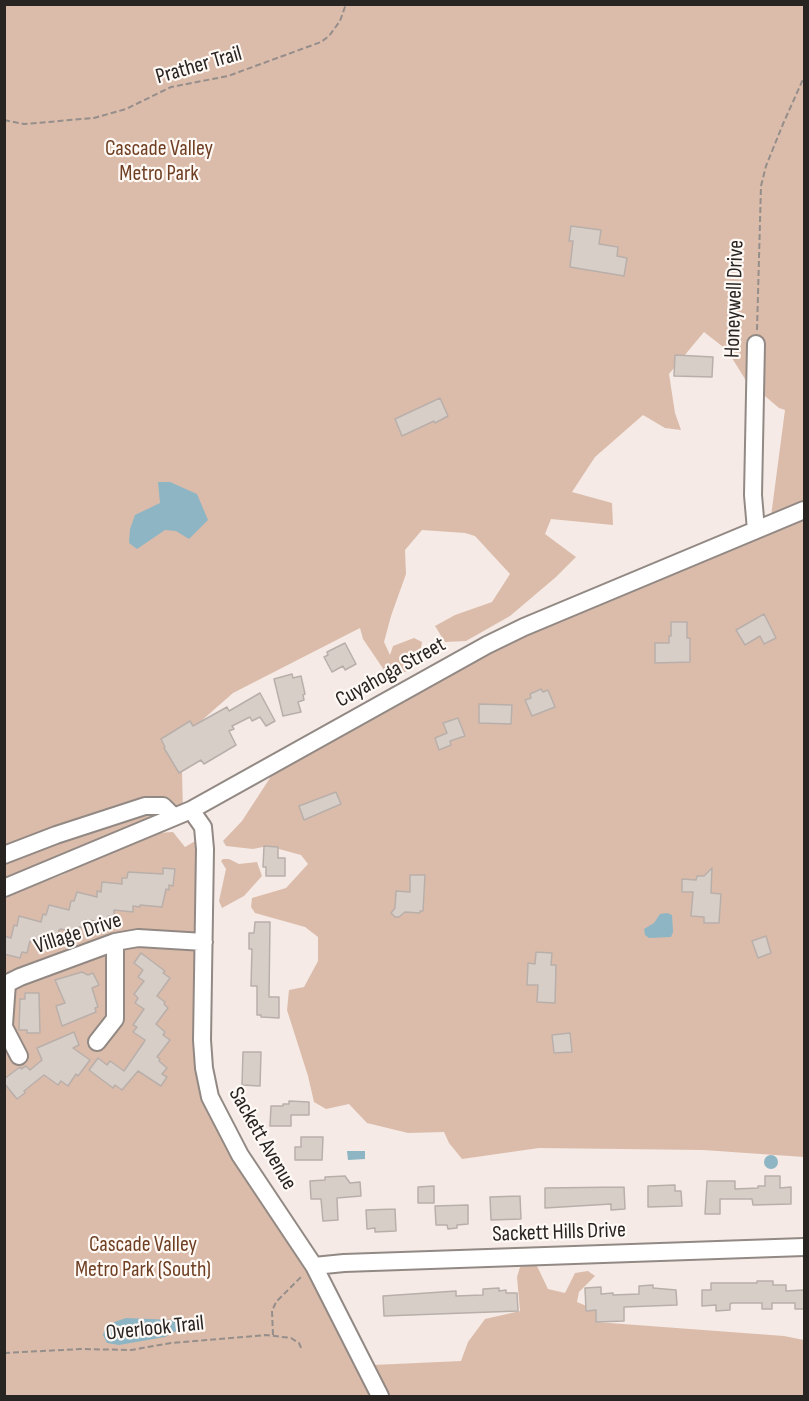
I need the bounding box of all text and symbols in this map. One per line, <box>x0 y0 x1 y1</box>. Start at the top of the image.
street label: Prather Trail <box>153 41 245 91</box>
park label: Cascade Valley Metro Park <box>105 136 213 188</box>
street label: Honeywell Drive <box>720 240 750 358</box>
street label: Cuyahoga Street <box>331 632 451 714</box>
street label: Village Drive <box>31 908 125 960</box>
street label: Sackett Avenue <box>222 1083 302 1195</box>
street label: Sackett Hills Drive <box>492 1217 626 1249</box>
park label: Cascade Valley Metro Park (South) <box>75 1232 211 1284</box>
street label: Overlook Trail <box>105 1311 205 1347</box>

